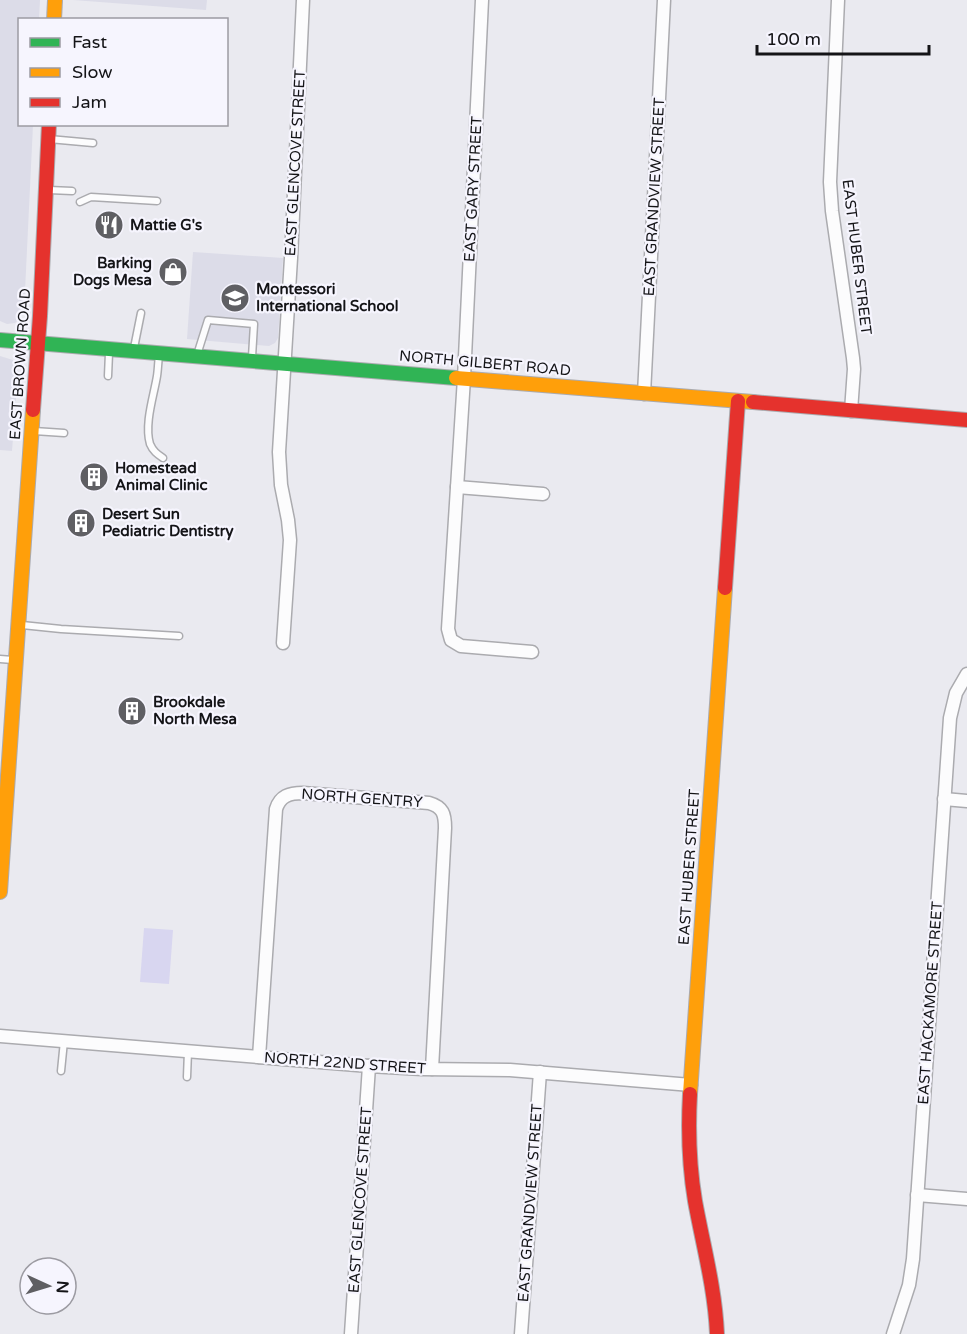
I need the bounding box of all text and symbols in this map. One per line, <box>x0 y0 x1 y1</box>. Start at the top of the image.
legend <box>18 18 228 126</box>
scale bar <box>757 18 930 56</box>
text: 100 m <box>766 28 821 50</box>
text: Fast <box>72 31 107 53</box>
text: Slow <box>72 61 113 83</box>
street label: EAST GLENCOVE STREET <box>281 69 309 257</box>
text: Jam <box>72 91 107 113</box>
street label: EAST GRANDVIEW STREET <box>640 97 668 297</box>
street label: EAST GARY STREET <box>460 116 486 262</box>
street label: EAST HUBER STREET <box>839 178 875 336</box>
restaurant icon: Mattie G's <box>93 209 125 241</box>
place label: Mattie G's <box>130 216 202 234</box>
place label: Barking Dogs Mesa <box>73 254 152 290</box>
shop icon: Barking Dogs Mesa <box>157 256 189 288</box>
place label: Montessori International School <box>256 280 398 315</box>
school or university icon: Montessori International School <box>219 282 251 314</box>
street label: EAST BROWN ROAD <box>6 288 34 440</box>
street label: NORTH GILBERT ROAD <box>398 347 572 379</box>
place label: Homestead Animal Clinic <box>115 459 208 494</box>
building icon: Homestead Animal Clinic <box>78 461 110 493</box>
place label: Desert Sun Pediatric Dentistry <box>102 505 233 541</box>
building icon: Desert Sun Pediatric Dentistry <box>65 507 97 539</box>
place label: Brookdale North Mesa <box>153 693 237 728</box>
building icon: Brookdale North Mesa <box>116 695 148 727</box>
street label: NORTH GENTRY <box>301 785 424 811</box>
street label: EAST HUBER STREET <box>675 788 703 946</box>
street label: EAST HACKAMORE STREET <box>914 901 946 1105</box>
street label: NORTH 22ND STREET <box>264 1048 426 1078</box>
street label: EAST GRANDVIEW STREET <box>514 1103 546 1303</box>
street label: EAST GLENCOVE STREET <box>345 1106 375 1294</box>
north arrow <box>18 1256 78 1316</box>
text: N <box>52 1280 72 1294</box>

